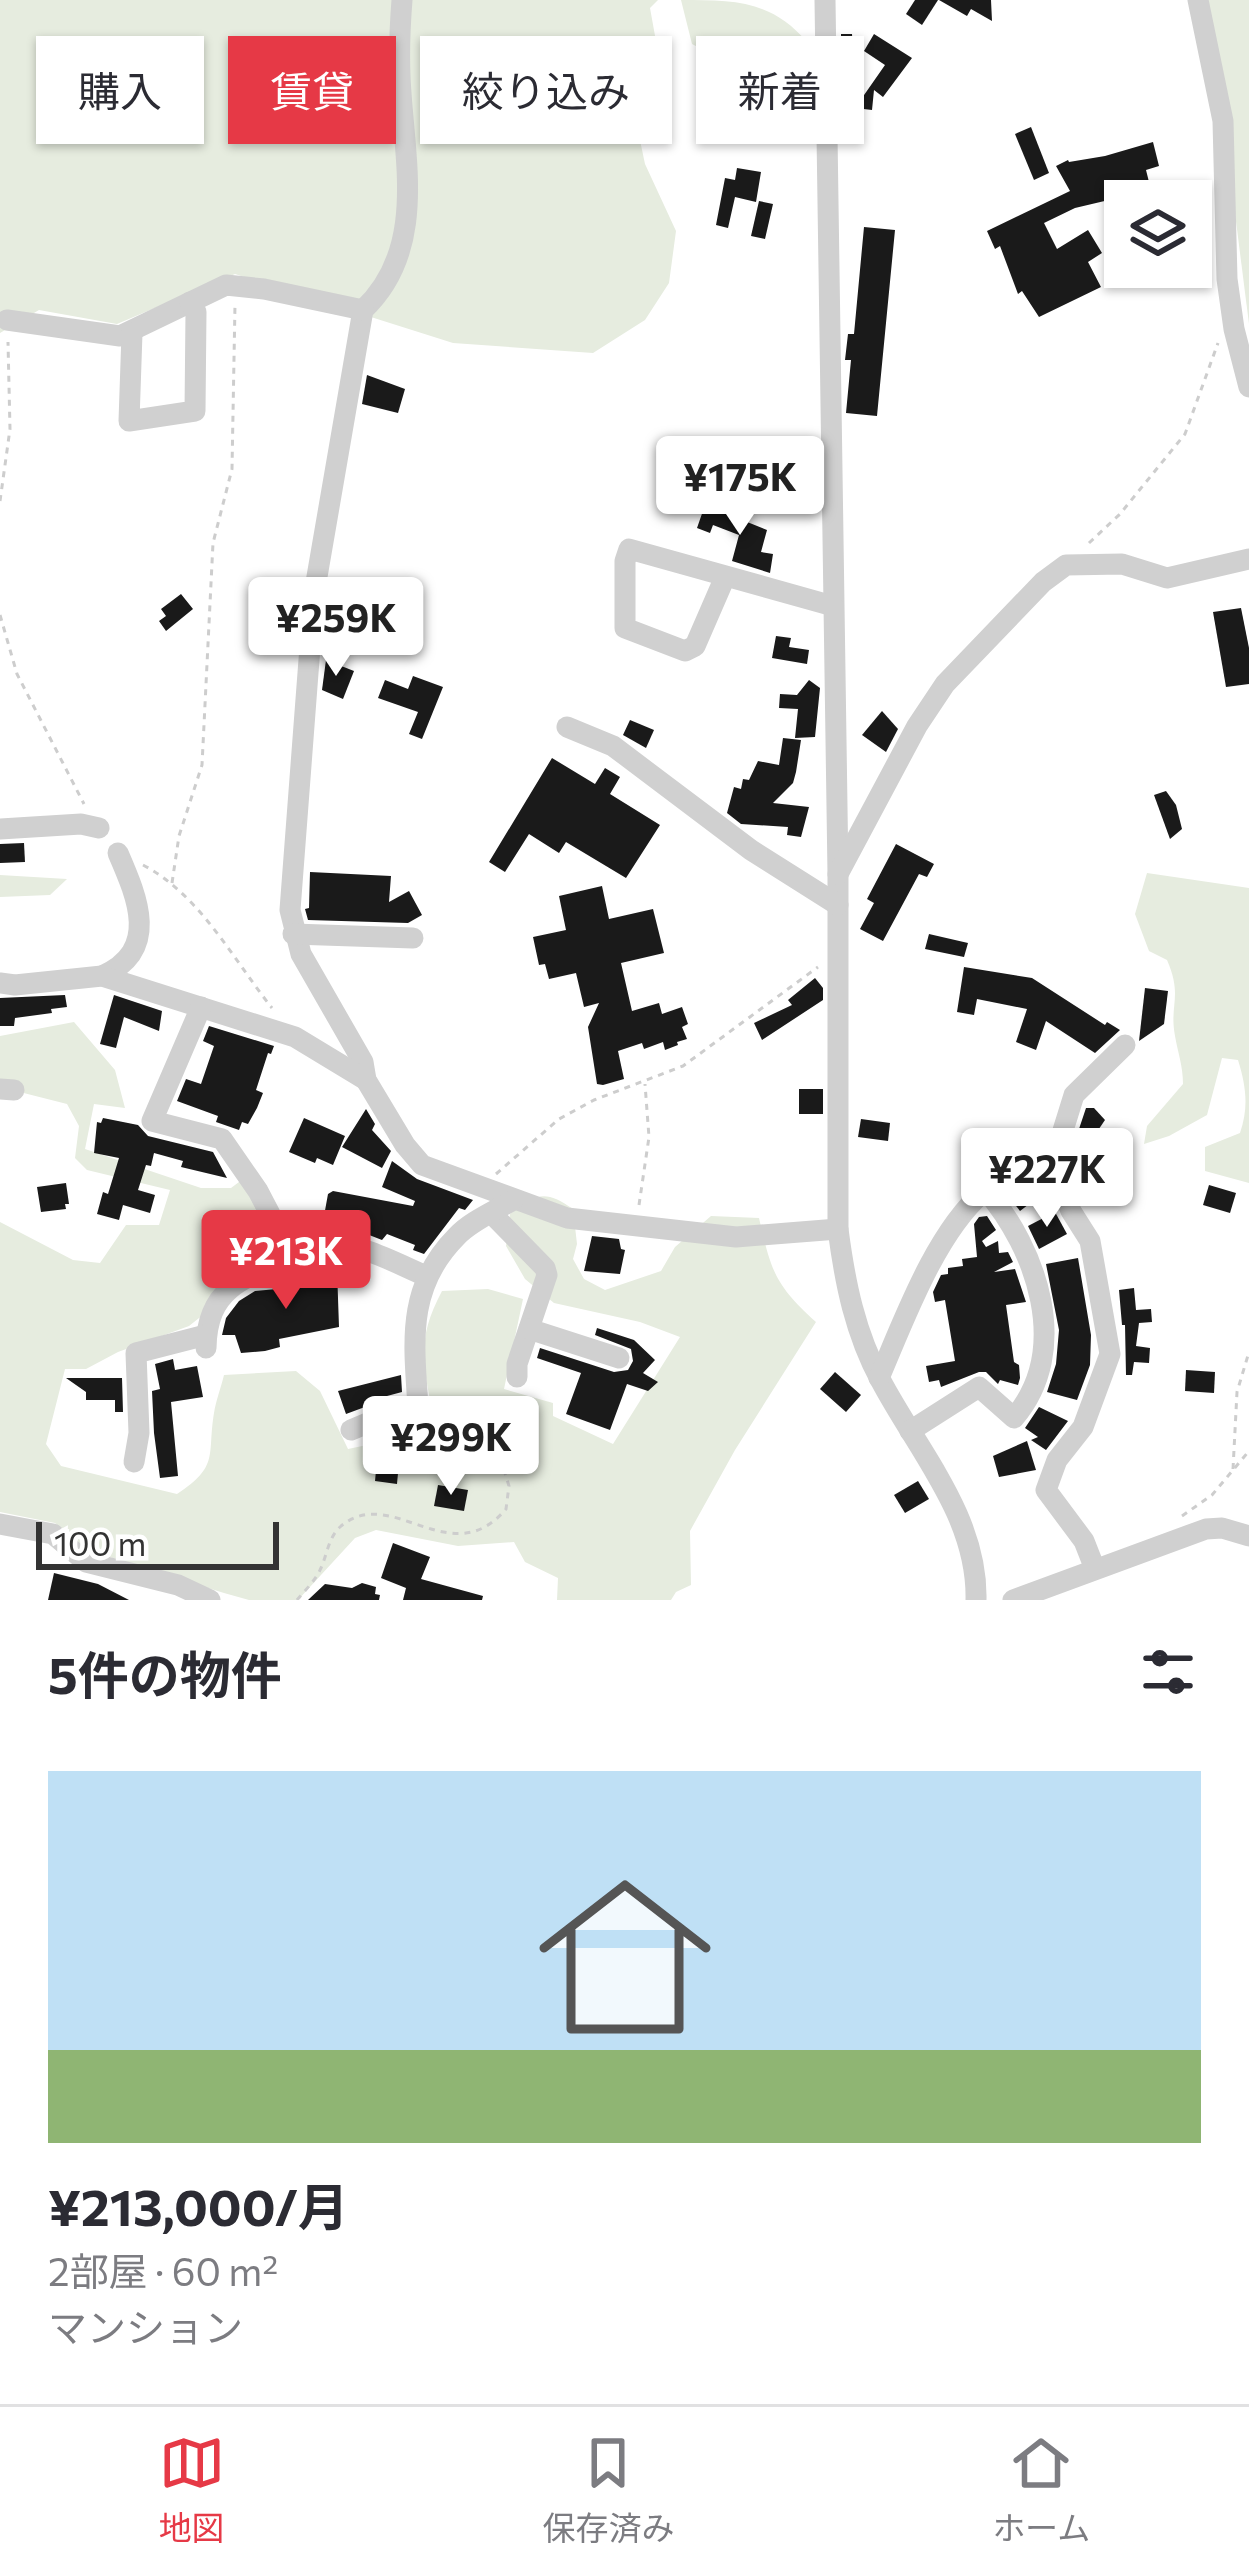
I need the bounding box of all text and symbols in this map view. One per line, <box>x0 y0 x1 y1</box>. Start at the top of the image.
chip: 購入 <box>36 36 204 144</box>
chip: 賃貸 <box>228 36 396 144</box>
chip: 絞り込み <box>420 36 672 144</box>
chip: 新着 <box>696 36 864 144</box>
map controls <box>1104 180 1212 288</box>
button: layers <box>1104 180 1212 288</box>
pin: ¥175K <box>656 436 824 538</box>
text: ¥175K <box>683 451 797 499</box>
pin: ¥259K <box>252 577 420 679</box>
text: ¥259K <box>275 592 397 640</box>
pin: ¥227K <box>963 1128 1131 1230</box>
text: ¥227K <box>988 1143 1106 1191</box>
pin: ¥213K <box>202 1210 370 1312</box>
text: ¥213K <box>229 1225 343 1273</box>
pin: ¥299K <box>367 1396 535 1498</box>
text: ¥299K <box>390 1411 512 1459</box>
scale bar <box>36 1516 279 1569</box>
text: 100 m <box>54 1522 146 1563</box>
icon: filters <box>1135 1639 1201 1705</box>
text: 5件の物件 <box>48 1642 282 1705</box>
icon: home <box>517 1849 733 2065</box>
text: ¥213,000/月 <box>48 2174 349 2237</box>
text: 2部屋 · 60 m² <box>48 2246 278 2294</box>
text: マンション <box>48 2302 243 2350</box>
tab: 地図 <box>159 2430 225 2550</box>
tab: 保存済み <box>542 2430 674 2550</box>
tab: ホーム <box>992 2430 1090 2550</box>

